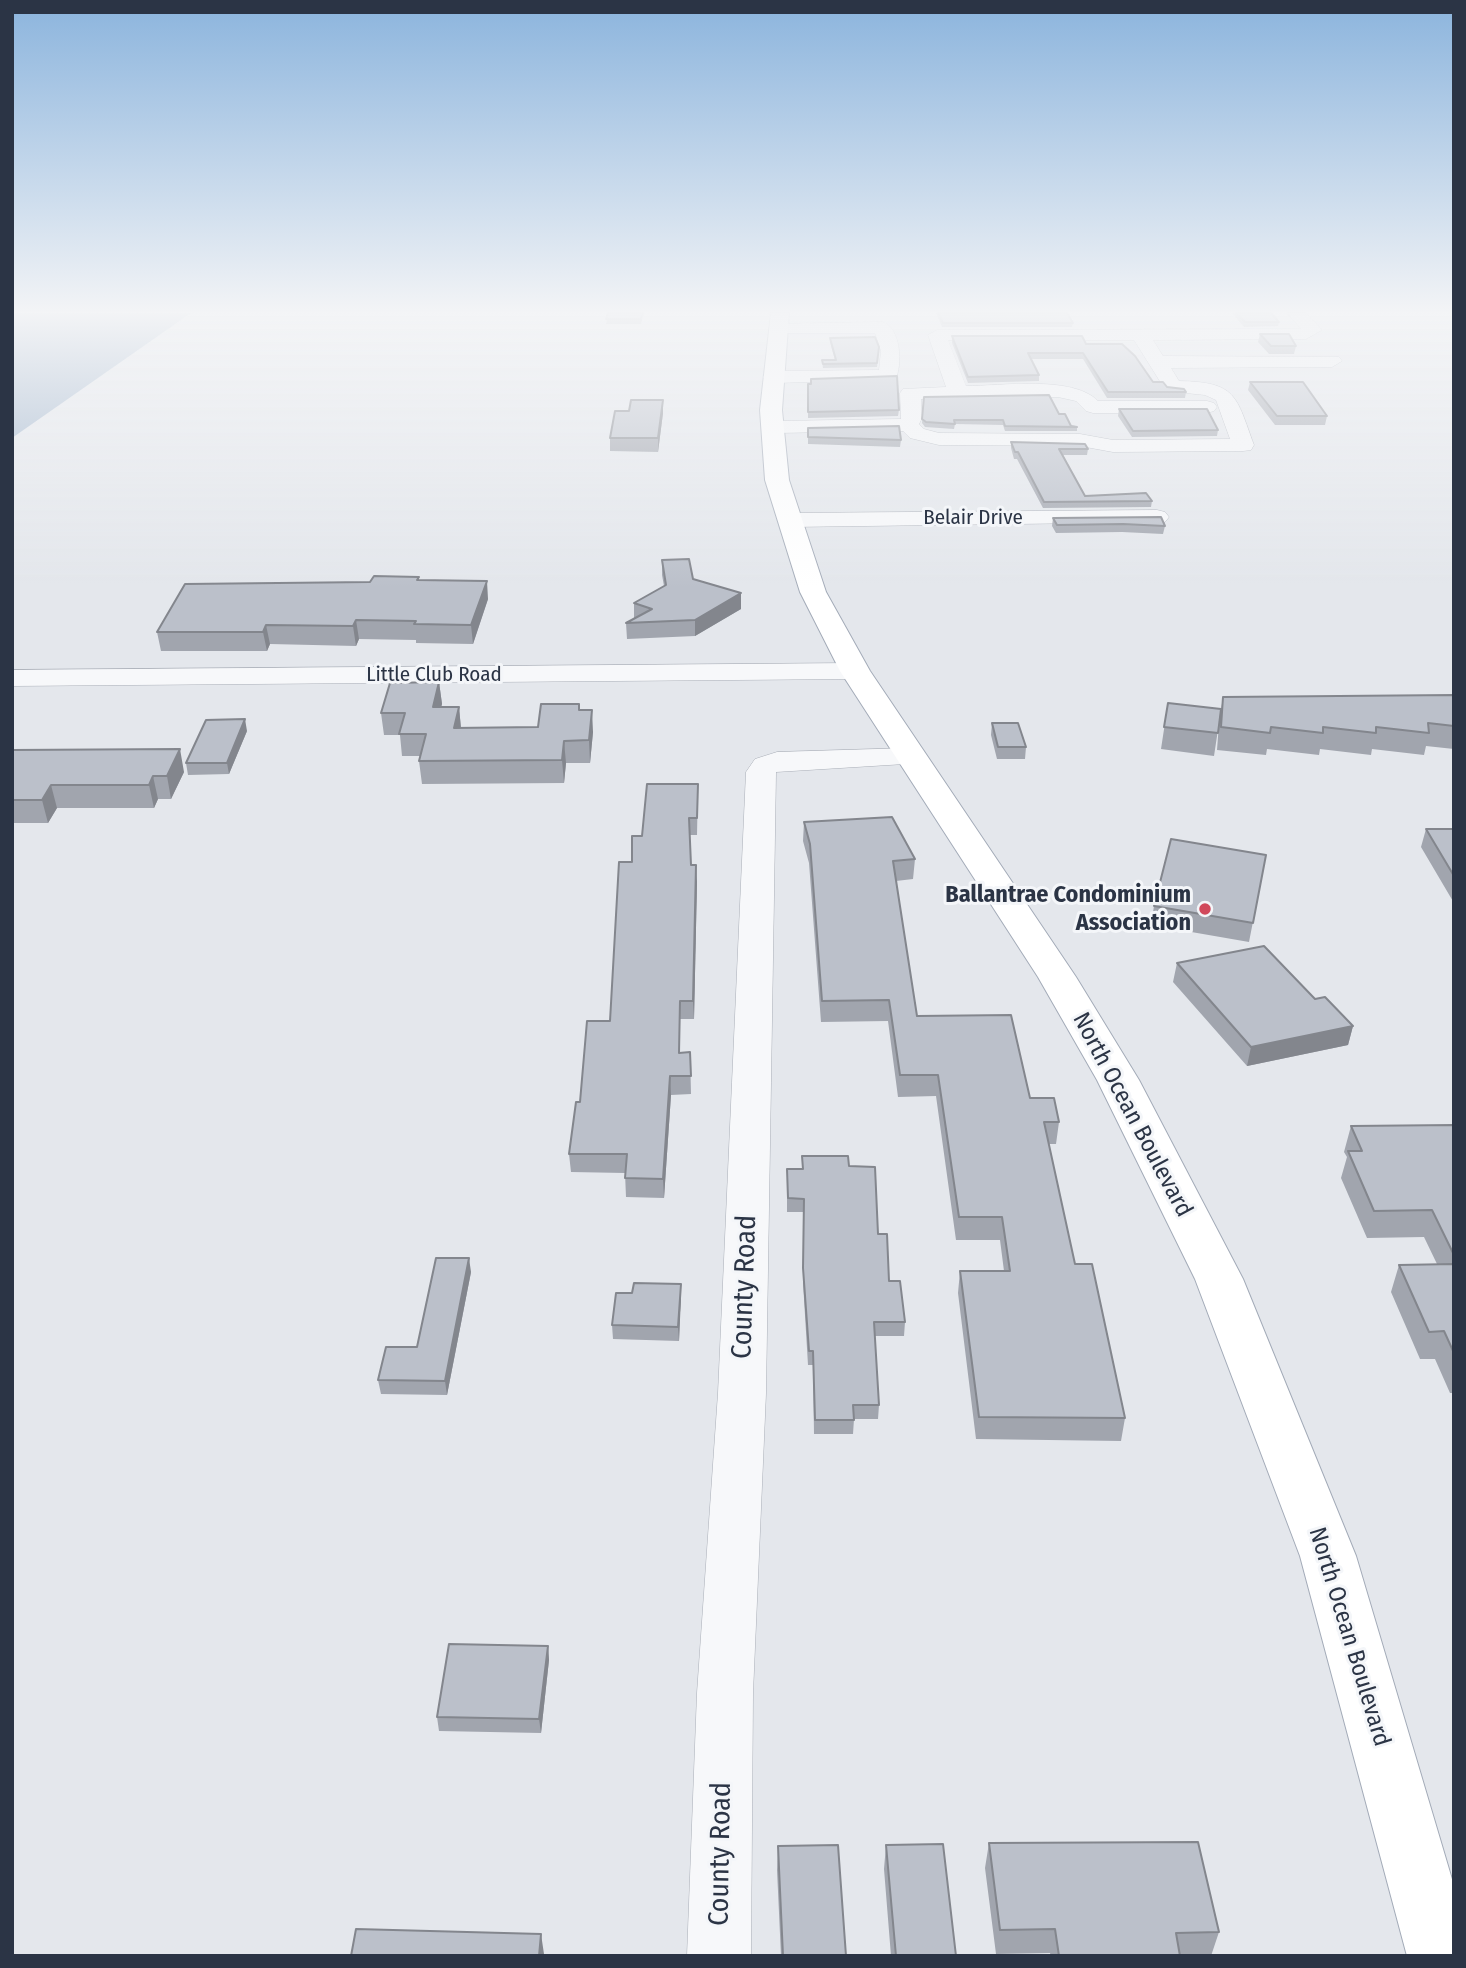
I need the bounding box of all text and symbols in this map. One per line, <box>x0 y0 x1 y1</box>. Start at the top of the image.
street label: Belair Drive <box>923 505 1023 531</box>
street label: Little Club Road <box>366 662 502 688</box>
place label: Ballantrae Condominium Association <box>945 881 1191 937</box>
marker: Ballantrae Condominium Association <box>1197 901 1213 917</box>
street label: North Ocean Boulevard <box>1066 1008 1198 1222</box>
street label: County Road <box>726 1214 764 1360</box>
street label: North Ocean Boulevard <box>1302 1524 1396 1750</box>
street label: County Road <box>703 1782 739 1926</box>

